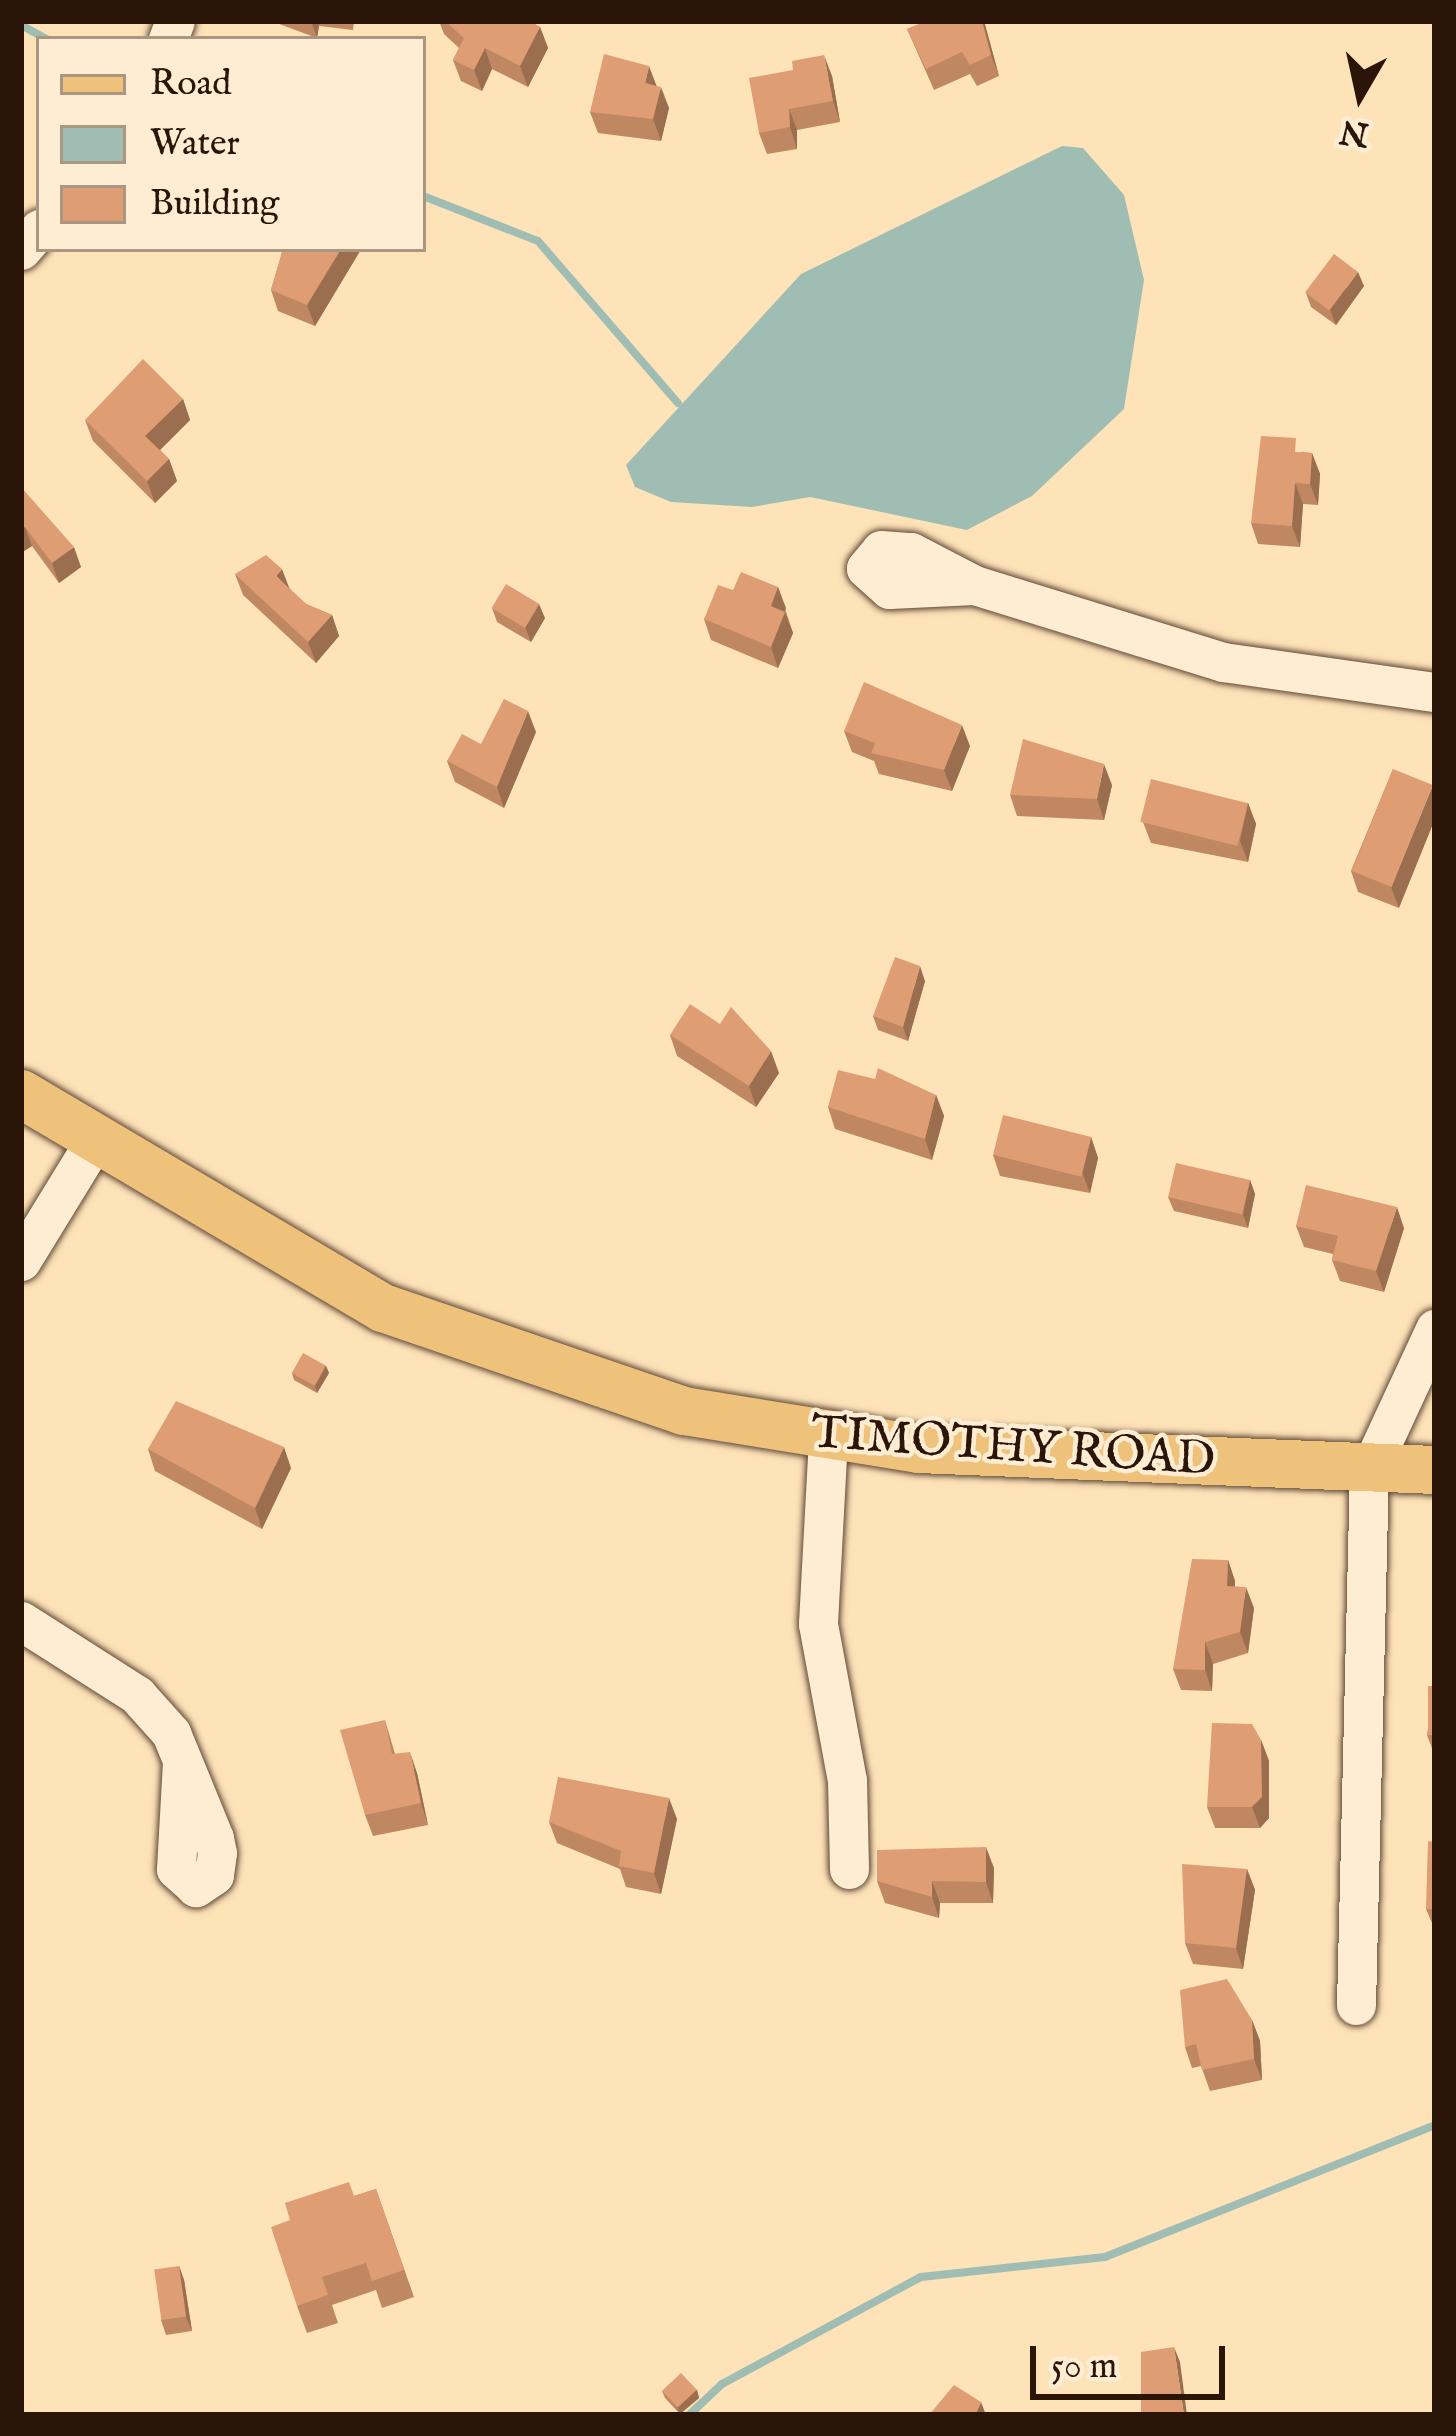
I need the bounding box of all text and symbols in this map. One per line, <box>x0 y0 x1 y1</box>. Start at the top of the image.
legend <box>36 36 426 252</box>
north arrow <box>1300 36 1420 156</box>
text: Road <box>150 61 231 107</box>
text: N <box>1337 109 1372 155</box>
text: Water <box>150 121 240 167</box>
text: Building <box>150 181 279 227</box>
street label: TIMOTHY ROAD <box>809 1405 1217 1491</box>
scale bar <box>1036 2322 1231 2396</box>
text: 50 m <box>1051 2344 1117 2390</box>

